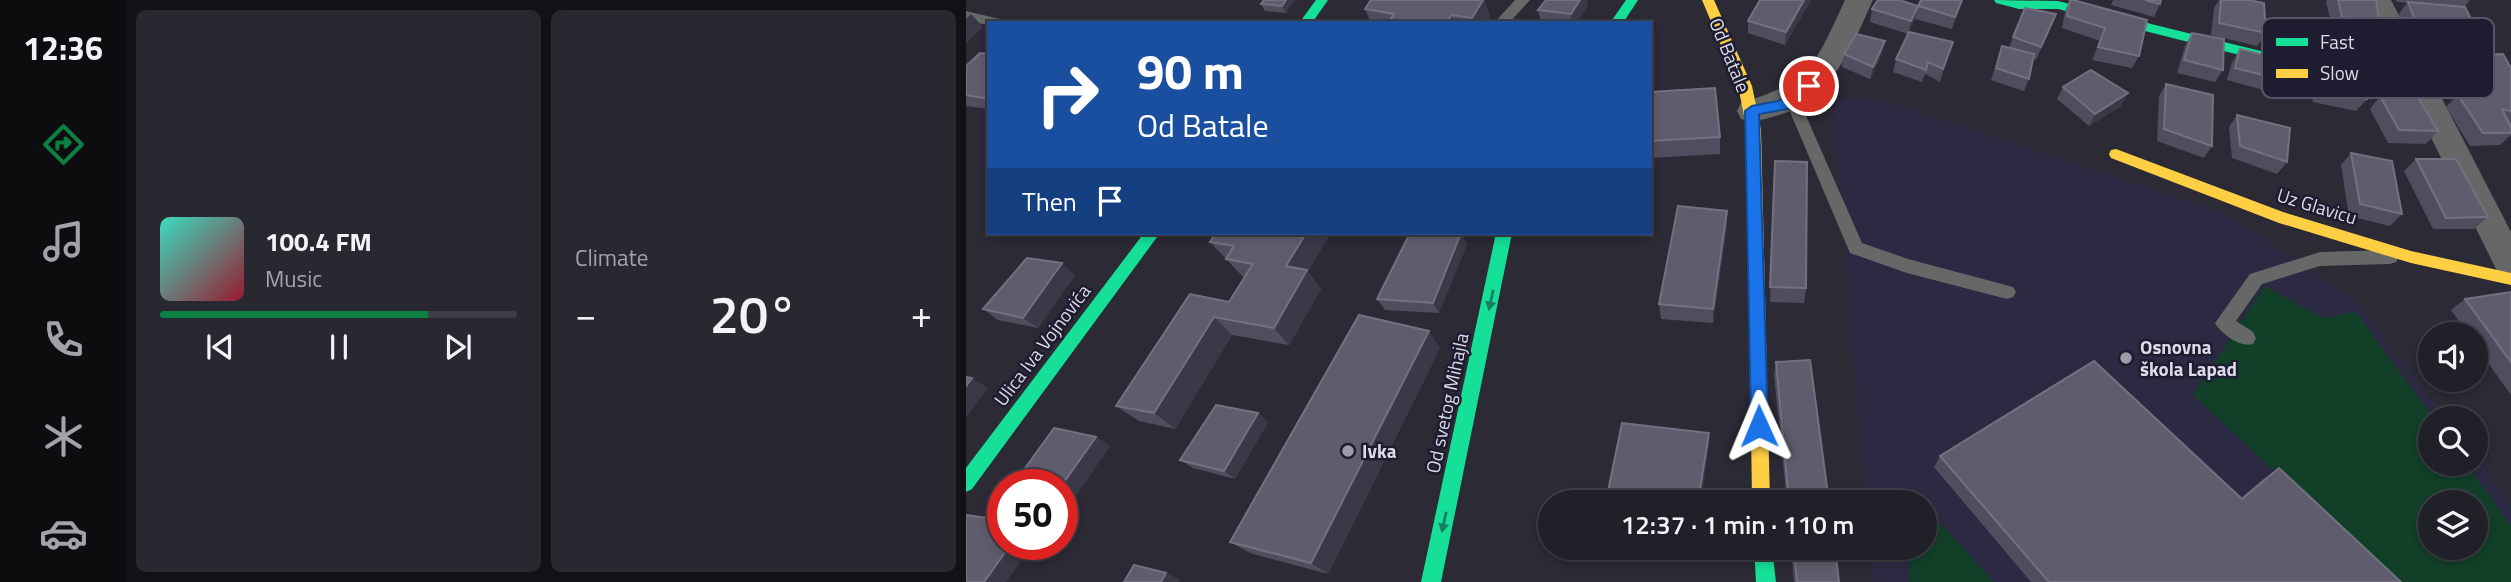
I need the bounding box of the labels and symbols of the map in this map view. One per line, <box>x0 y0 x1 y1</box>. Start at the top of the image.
street label: Od Batale <box>1702 13 1759 96</box>
legend <box>2262 18 2494 98</box>
text: Fast <box>2320 27 2355 56</box>
pin <box>1779 56 1839 116</box>
text: Slow <box>2320 58 2359 87</box>
street label: Uz Glavicu <box>2274 180 2361 231</box>
street label: Ulica Iva Vojnovića <box>986 277 1097 412</box>
one-way arrow <box>1485 289 1496 311</box>
street label: Od svetog Mihajla <box>1418 330 1476 476</box>
place label: Osnovna škola Lapad <box>2140 332 2237 383</box>
marker: Osnovna škola Lapad <box>2118 350 2134 366</box>
position arrow <box>1722 389 1796 463</box>
place label: Ivka <box>1362 436 1397 465</box>
marker: Ivka <box>1340 443 1356 459</box>
speed limit sign: 50 <box>987 469 1078 560</box>
one-way arrow <box>1438 511 1449 533</box>

